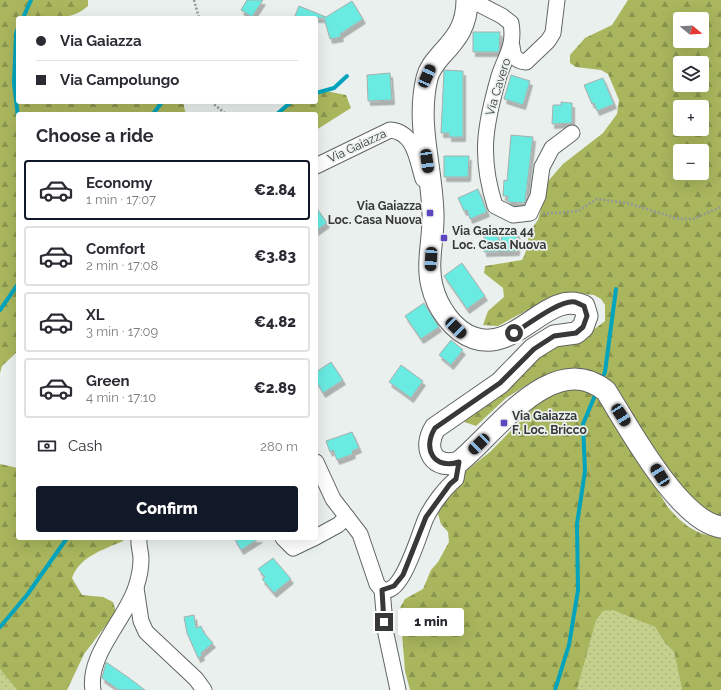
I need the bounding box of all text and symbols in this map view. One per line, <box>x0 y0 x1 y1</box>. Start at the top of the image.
north arrow <box>673 12 709 48</box>
map controls <box>673 12 709 180</box>
text: Via Gaiazza <box>60 32 142 50</box>
button: layers <box>673 56 709 92</box>
street label: Via Cavero <box>483 57 513 117</box>
car <box>417 63 437 89</box>
text: Via Campolungo <box>60 71 179 89</box>
button: + <box>673 100 709 136</box>
text: Choose a ride <box>36 125 154 146</box>
street label: Via Gaiazza <box>325 126 389 166</box>
button: − <box>673 144 709 180</box>
car <box>419 148 435 174</box>
icon: car <box>38 172 74 208</box>
text: Economy <box>86 174 153 192</box>
text: €2.84 <box>254 181 296 199</box>
text: 1 min · 17:07 <box>86 192 156 207</box>
place label: Via Gaiazza Loc. Casa Nuova <box>328 199 422 227</box>
marker: Via Gaiazza Loc. Casa Nuova <box>425 208 435 218</box>
place label: Via Gaiazza 44 Loc. Casa Nuova <box>452 224 546 252</box>
marker: Via Gaiazza 44 Loc. Casa Nuova <box>439 233 449 243</box>
icon: car <box>38 238 74 274</box>
text: Comfort <box>86 240 145 258</box>
text: €3.83 <box>254 247 296 265</box>
car <box>424 247 438 271</box>
text: 2 min · 17:08 <box>86 258 158 273</box>
icon: car <box>38 304 74 340</box>
text: XL <box>86 306 104 324</box>
text: €4.82 <box>254 313 296 331</box>
car <box>443 315 469 341</box>
text: 3 min · 17:09 <box>86 324 158 339</box>
route start <box>505 324 523 342</box>
icon: car <box>38 370 74 406</box>
text: Green <box>86 372 130 390</box>
text: €2.89 <box>254 379 296 397</box>
text: 4 min · 17:10 <box>86 390 156 405</box>
car <box>609 402 633 428</box>
place label: Via Gaiazza F. Loc. Bricco <box>512 409 587 437</box>
marker: Via Gaiazza F. Loc. Bricco <box>499 418 509 428</box>
car <box>466 431 492 457</box>
icon: cash <box>36 435 58 457</box>
text: Cash <box>68 437 102 455</box>
text: 280 m <box>260 439 298 454</box>
car <box>648 462 672 488</box>
button: Confirm <box>36 486 298 532</box>
callout: 1 min <box>398 608 464 636</box>
route end <box>375 613 393 631</box>
text: 1 min <box>414 614 448 629</box>

